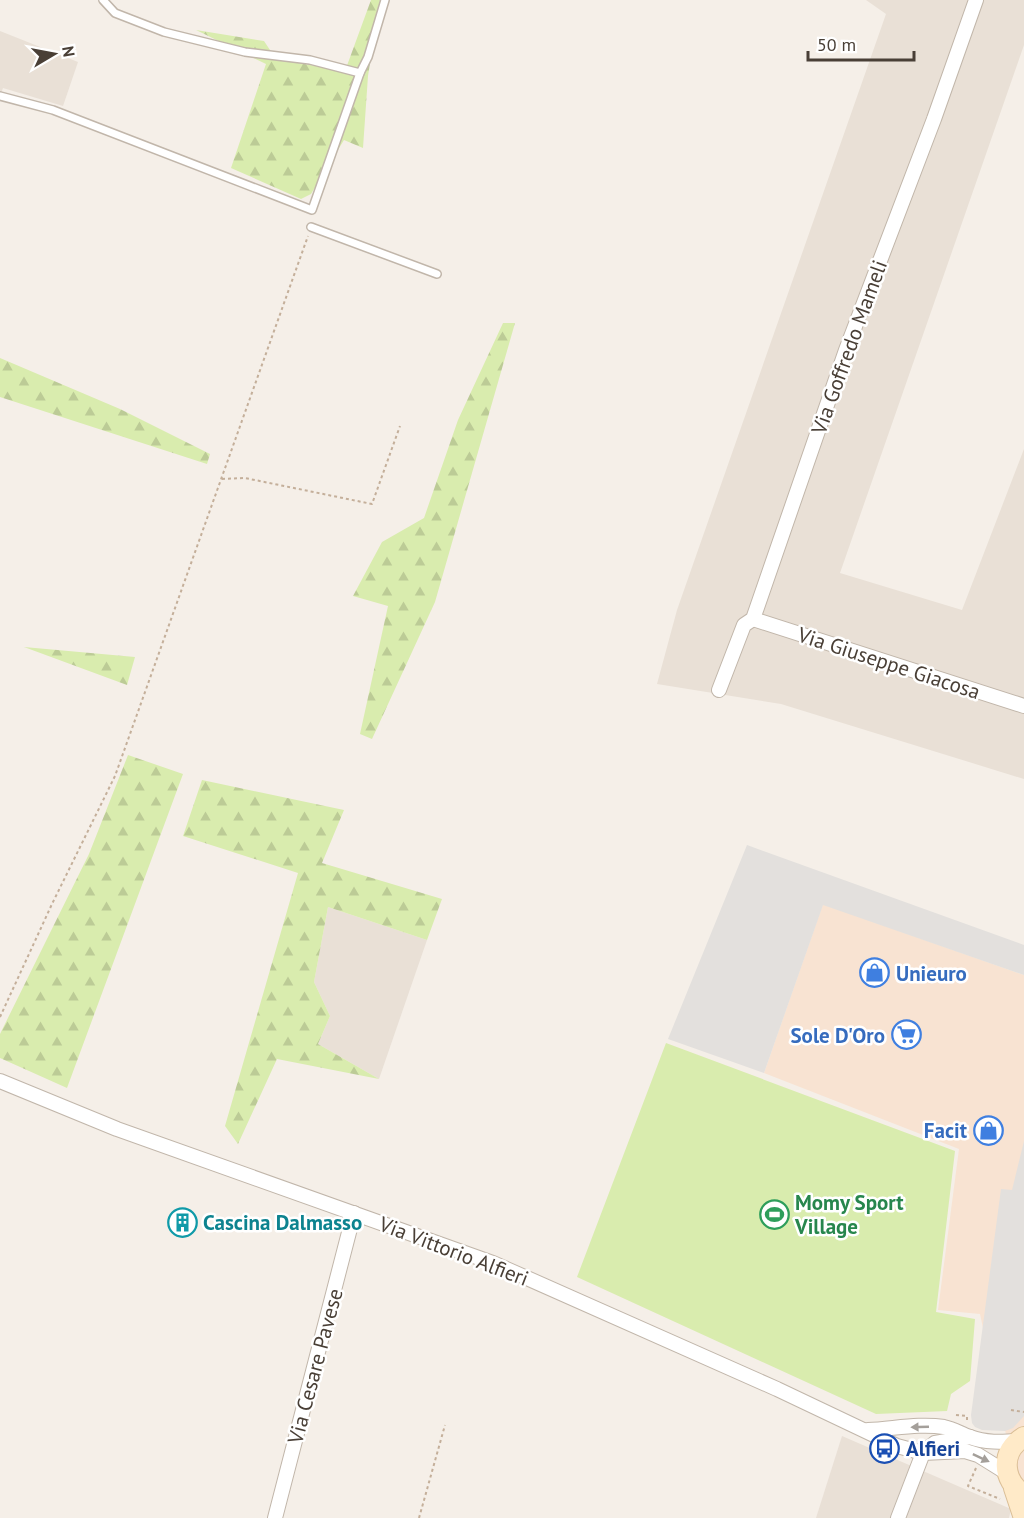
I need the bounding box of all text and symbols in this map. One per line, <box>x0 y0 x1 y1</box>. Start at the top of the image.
north arrow <box>24 24 84 84</box>
scale bar <box>808 24 914 62</box>
text: 50 m <box>817 33 856 56</box>
text: N <box>58 44 80 58</box>
street label: Via Goffredo Mameli <box>805 256 893 439</box>
street label: Via Giuseppe Giacosa <box>793 620 984 705</box>
shop icon: Unieuro <box>859 957 891 989</box>
place label: Unieuro <box>896 960 967 987</box>
supermarket icon: Sole D'Oro <box>890 1019 922 1051</box>
place label: Sole D'Oro <box>790 1022 885 1049</box>
shop icon: Facit <box>972 1114 1004 1146</box>
place label: Facit <box>924 1117 968 1144</box>
place label: Momy Sport Village <box>794 1189 904 1240</box>
sports icon: Momy Sport Village <box>758 1198 790 1230</box>
building icon: Cascina Dalmasso <box>166 1206 198 1238</box>
place label: Cascina Dalmasso <box>203 1209 362 1236</box>
street label: Via Vittorio Alfieri <box>375 1210 533 1292</box>
street label: Via Cesare Pavese <box>281 1285 349 1448</box>
one-way arrow <box>910 1422 929 1431</box>
bus stop icon: Alfieri <box>869 1432 901 1464</box>
place label: Alfieri <box>906 1435 960 1462</box>
one-way arrow <box>972 1453 989 1462</box>

